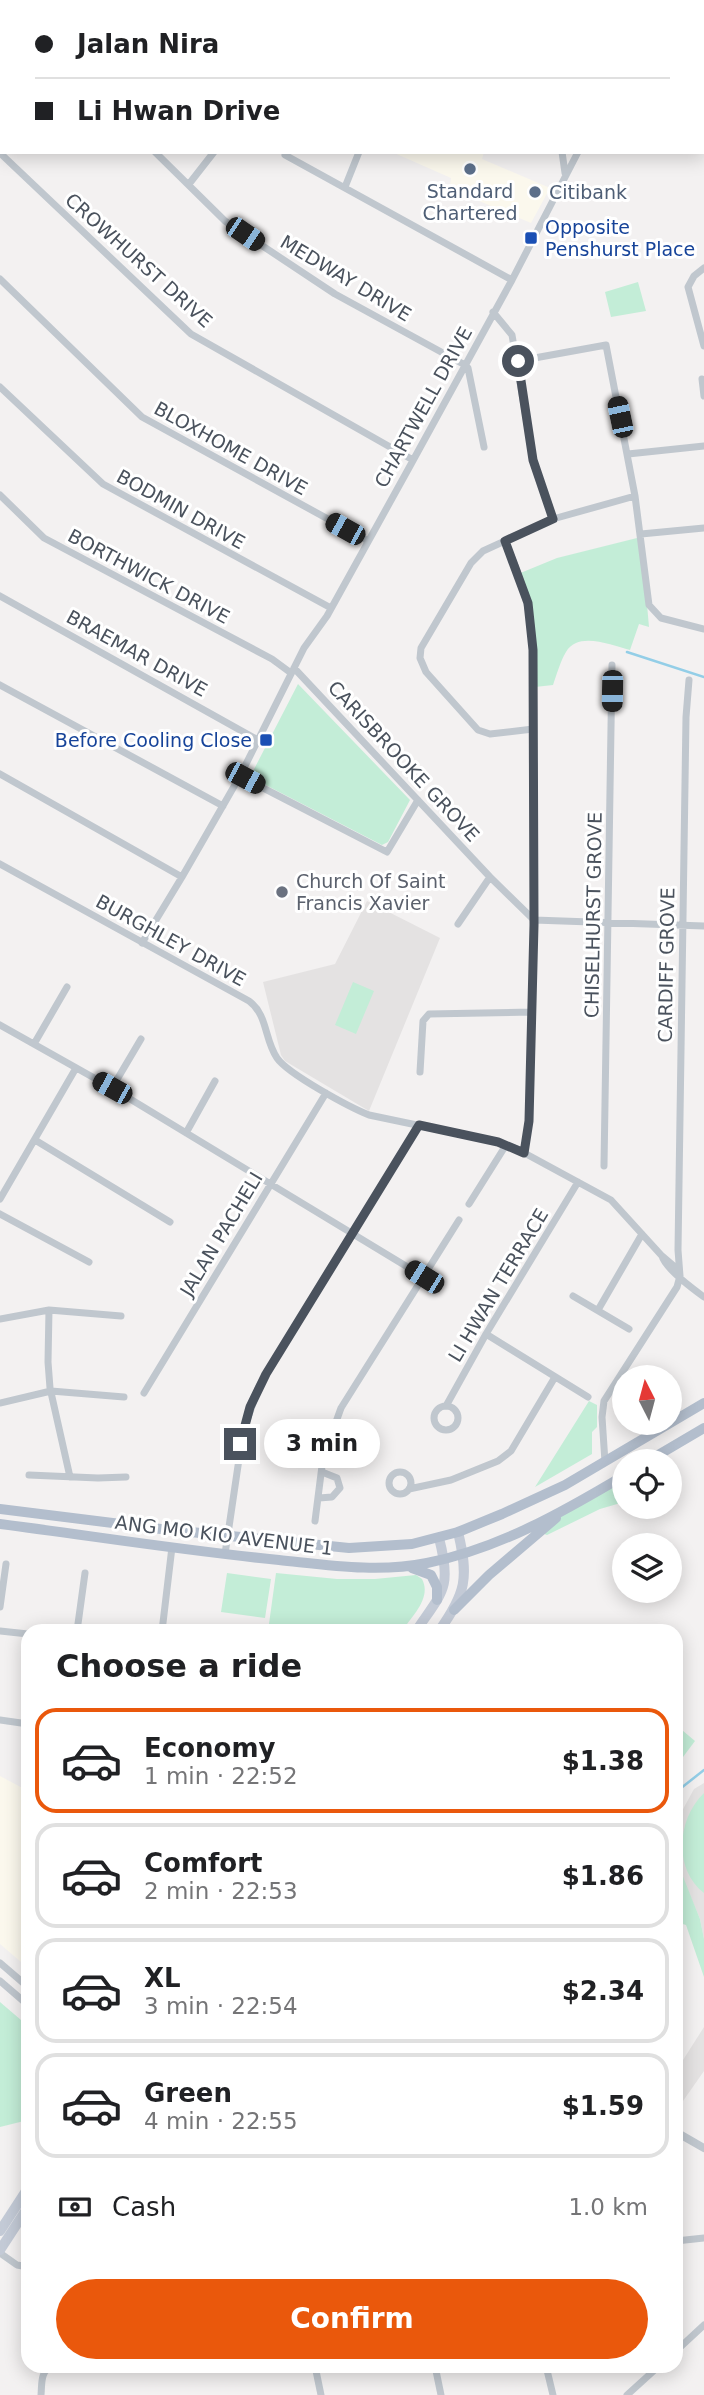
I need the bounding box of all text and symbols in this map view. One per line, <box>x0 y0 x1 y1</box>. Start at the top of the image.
text: Jalan Nira <box>77 29 219 59</box>
text: Li Hwan Drive <box>77 96 280 126</box>
marker: Standard Chartered <box>462 161 478 177</box>
place label: Standard Chartered <box>422 180 518 224</box>
place label: Citibank <box>549 181 627 203</box>
marker: Citibank <box>527 184 543 200</box>
street label: CROWHURST DRIVE <box>61 188 217 332</box>
car <box>222 214 269 254</box>
place label: Opposite Penshurst Place <box>545 216 695 260</box>
street label: MEDWAY DRIVE <box>277 230 415 326</box>
marker: Opposite Penshurst Place <box>523 230 539 246</box>
street label: CHARTWELL DRIVE <box>370 323 476 491</box>
route start <box>502 345 534 377</box>
car <box>606 394 635 440</box>
street label: BLOXHOME DRIVE <box>151 397 311 499</box>
street label: BODMIN DRIVE <box>113 465 249 553</box>
car <box>322 510 369 548</box>
street label: BORTHWICK DRIVE <box>64 524 234 628</box>
street label: BRAEMAR DRIVE <box>63 605 211 701</box>
car <box>602 670 623 712</box>
street label: CARISBROOKE GROVE <box>324 676 484 846</box>
place label: Before Cooling Close <box>55 729 252 751</box>
marker: Before Cooling Close <box>258 732 274 748</box>
car <box>222 759 269 797</box>
street label: CHISELHURST GROVE <box>580 812 606 1018</box>
place label: Church Of Saint Francis Xavier <box>296 870 445 914</box>
marker: Church Of Saint Francis Xavier <box>274 884 290 900</box>
street label: CARDIFF GROVE <box>654 887 678 1043</box>
street label: BURGHLEY DRIVE <box>92 890 250 990</box>
car <box>89 1069 136 1107</box>
street label: JALAN PACHELI <box>175 1168 267 1301</box>
street label: LI HWAN TERRACE <box>444 1204 552 1366</box>
car <box>401 1257 448 1297</box>
north arrow <box>612 1365 682 1435</box>
map controls <box>612 1365 682 1603</box>
callout: 3 min <box>264 1420 380 1468</box>
route end <box>224 1428 256 1460</box>
text: 3 min <box>286 1430 358 1456</box>
button: locate <box>612 1449 682 1519</box>
street label: ANG MO KIO AVENUE 1 <box>114 1511 334 1559</box>
button: layers <box>612 1533 682 1603</box>
text: Choose a ride <box>56 1647 302 1685</box>
icon: car <box>60 1729 123 1792</box>
text: Economy <box>144 1733 275 1763</box>
text: $1.38 <box>562 1746 644 1776</box>
text: 1 min · 22:52 <box>144 1763 298 1789</box>
icon: car <box>60 1844 123 1907</box>
text: Comfort <box>144 1848 262 1878</box>
text: $1.86 <box>562 1861 644 1891</box>
text: 2 min · 22:53 <box>144 1878 298 1904</box>
icon: car <box>60 1959 123 2022</box>
text: XL <box>144 1963 181 1993</box>
text: $2.34 <box>562 1976 644 2006</box>
text: 3 min · 22:54 <box>144 1993 298 2019</box>
icon: car <box>60 2074 123 2137</box>
text: Green <box>144 2078 232 2108</box>
text: $1.59 <box>562 2091 644 2121</box>
text: 4 min · 22:55 <box>144 2108 298 2134</box>
icon: cash <box>56 2188 94 2226</box>
text: Cash <box>112 2192 176 2222</box>
text: 1.0 km <box>568 2194 648 2220</box>
button: Confirm <box>56 2279 648 2359</box>

